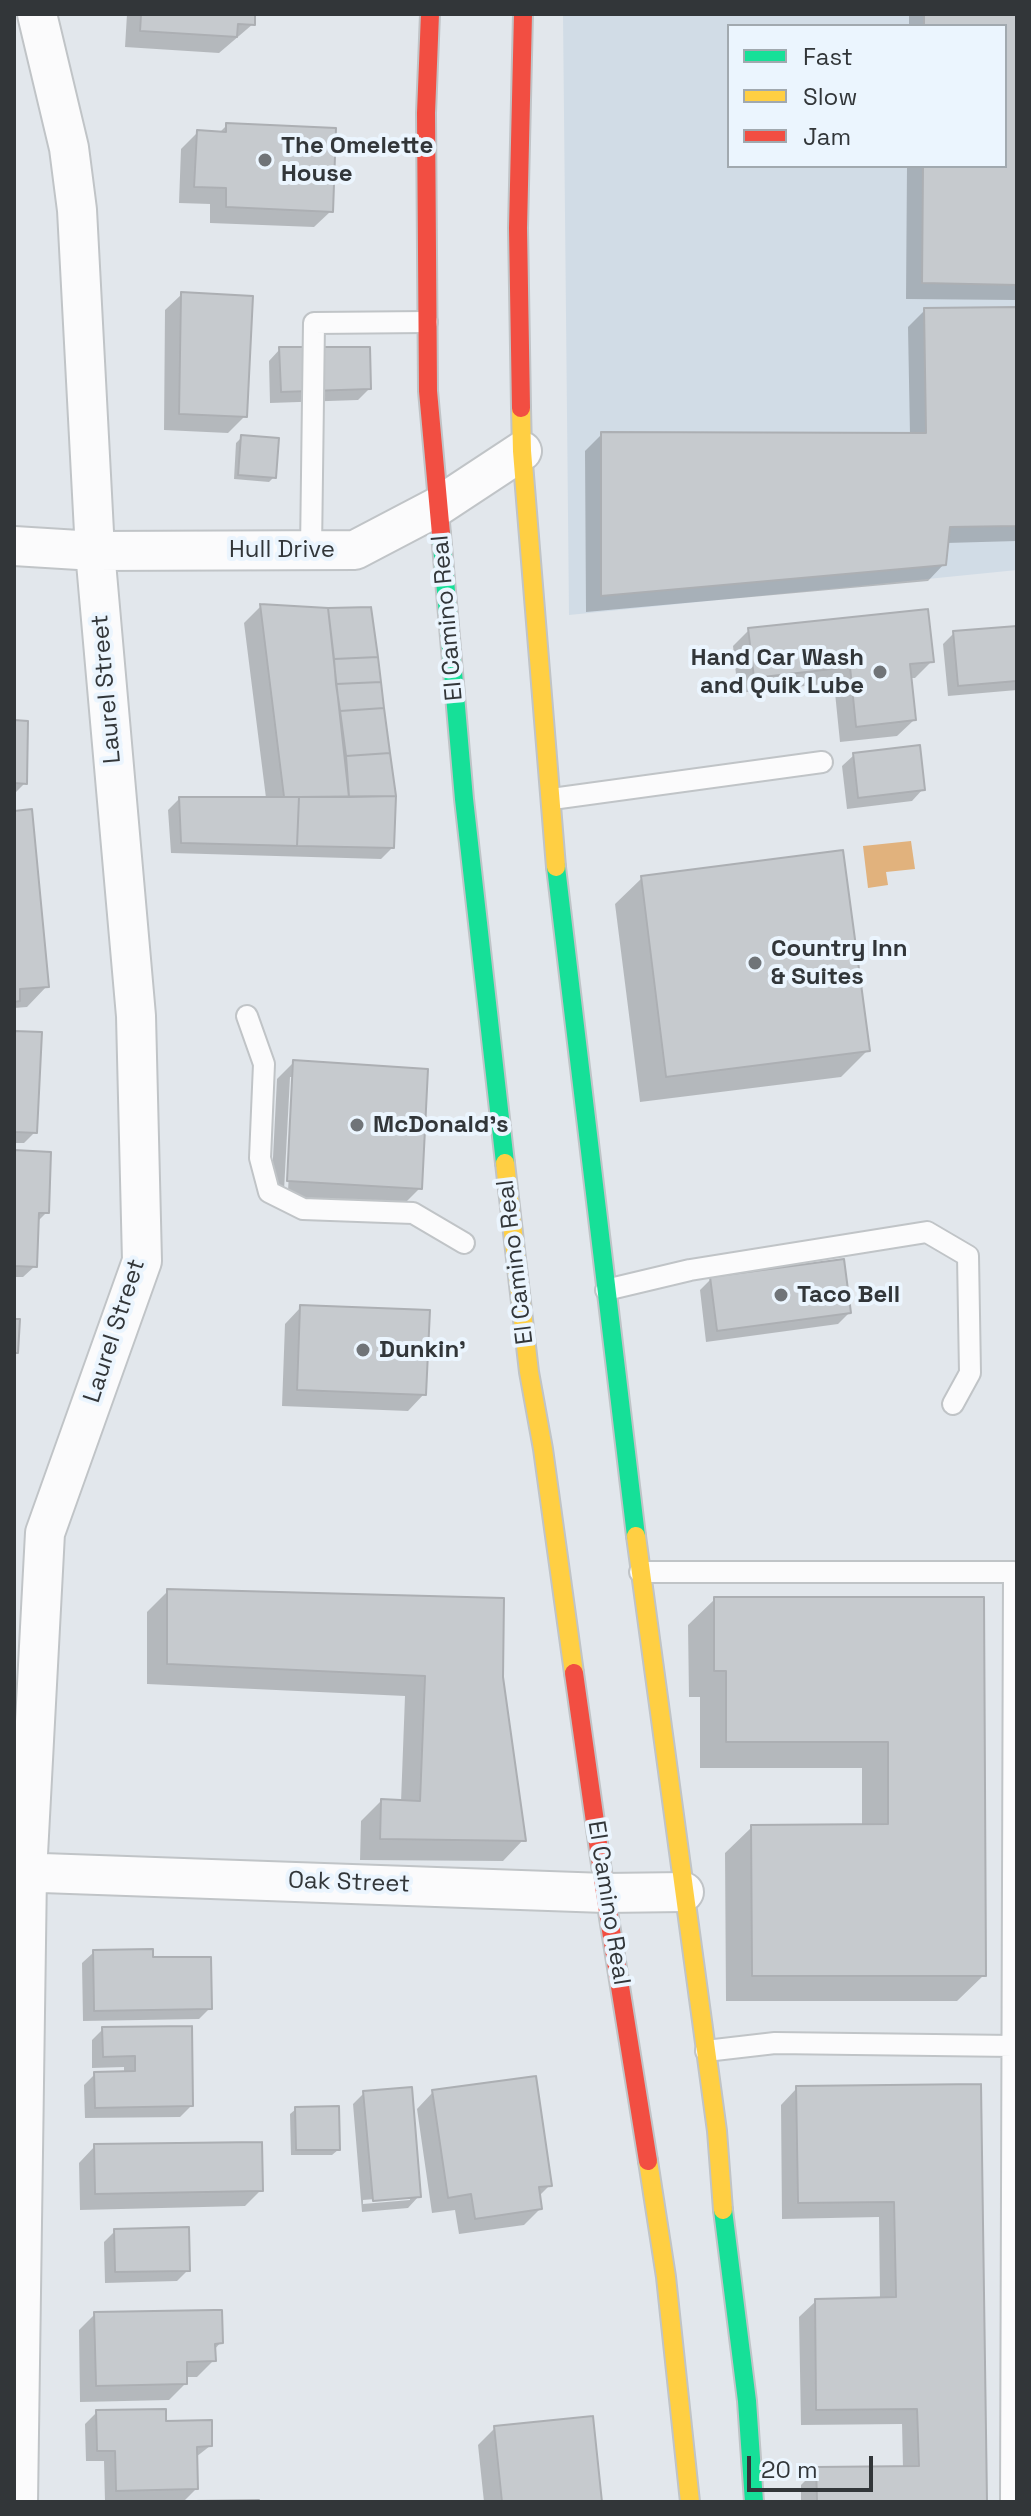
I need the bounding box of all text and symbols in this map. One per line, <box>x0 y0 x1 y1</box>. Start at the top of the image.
legend <box>727 24 1007 168</box>
text: Fast <box>803 41 853 72</box>
text: Slow <box>803 81 857 112</box>
text: Jam <box>803 121 851 152</box>
place label: The Omelette House <box>281 132 433 188</box>
marker: The Omelette House <box>256 151 274 169</box>
street label: El Camino Real <box>426 534 470 702</box>
street label: Hull Drive <box>229 536 335 564</box>
street label: Laurel Street <box>86 613 128 765</box>
place label: Hand Car Wash and Quik Lube <box>691 644 864 700</box>
marker: Hand Car Wash and Quik Lube <box>871 663 889 681</box>
place label: Country Inn & Suites <box>771 935 908 991</box>
marker: Country Inn & Suites <box>746 954 764 972</box>
place label: McDonald's <box>373 1111 509 1139</box>
marker: McDonald's <box>348 1116 366 1134</box>
street label: El Camino Real <box>492 1178 540 1346</box>
street label: Laurel Street <box>78 1255 152 1407</box>
place label: Taco Bell <box>797 1281 900 1309</box>
marker: Taco Bell <box>772 1286 790 1304</box>
place label: Dunkin' <box>379 1336 466 1364</box>
marker: Dunkin' <box>354 1341 372 1359</box>
street label: El Camino Real <box>581 1819 635 1987</box>
street label: Oak Street <box>287 1866 411 1900</box>
scale bar <box>751 2440 877 2490</box>
text: 20 m <box>761 2454 818 2485</box>

